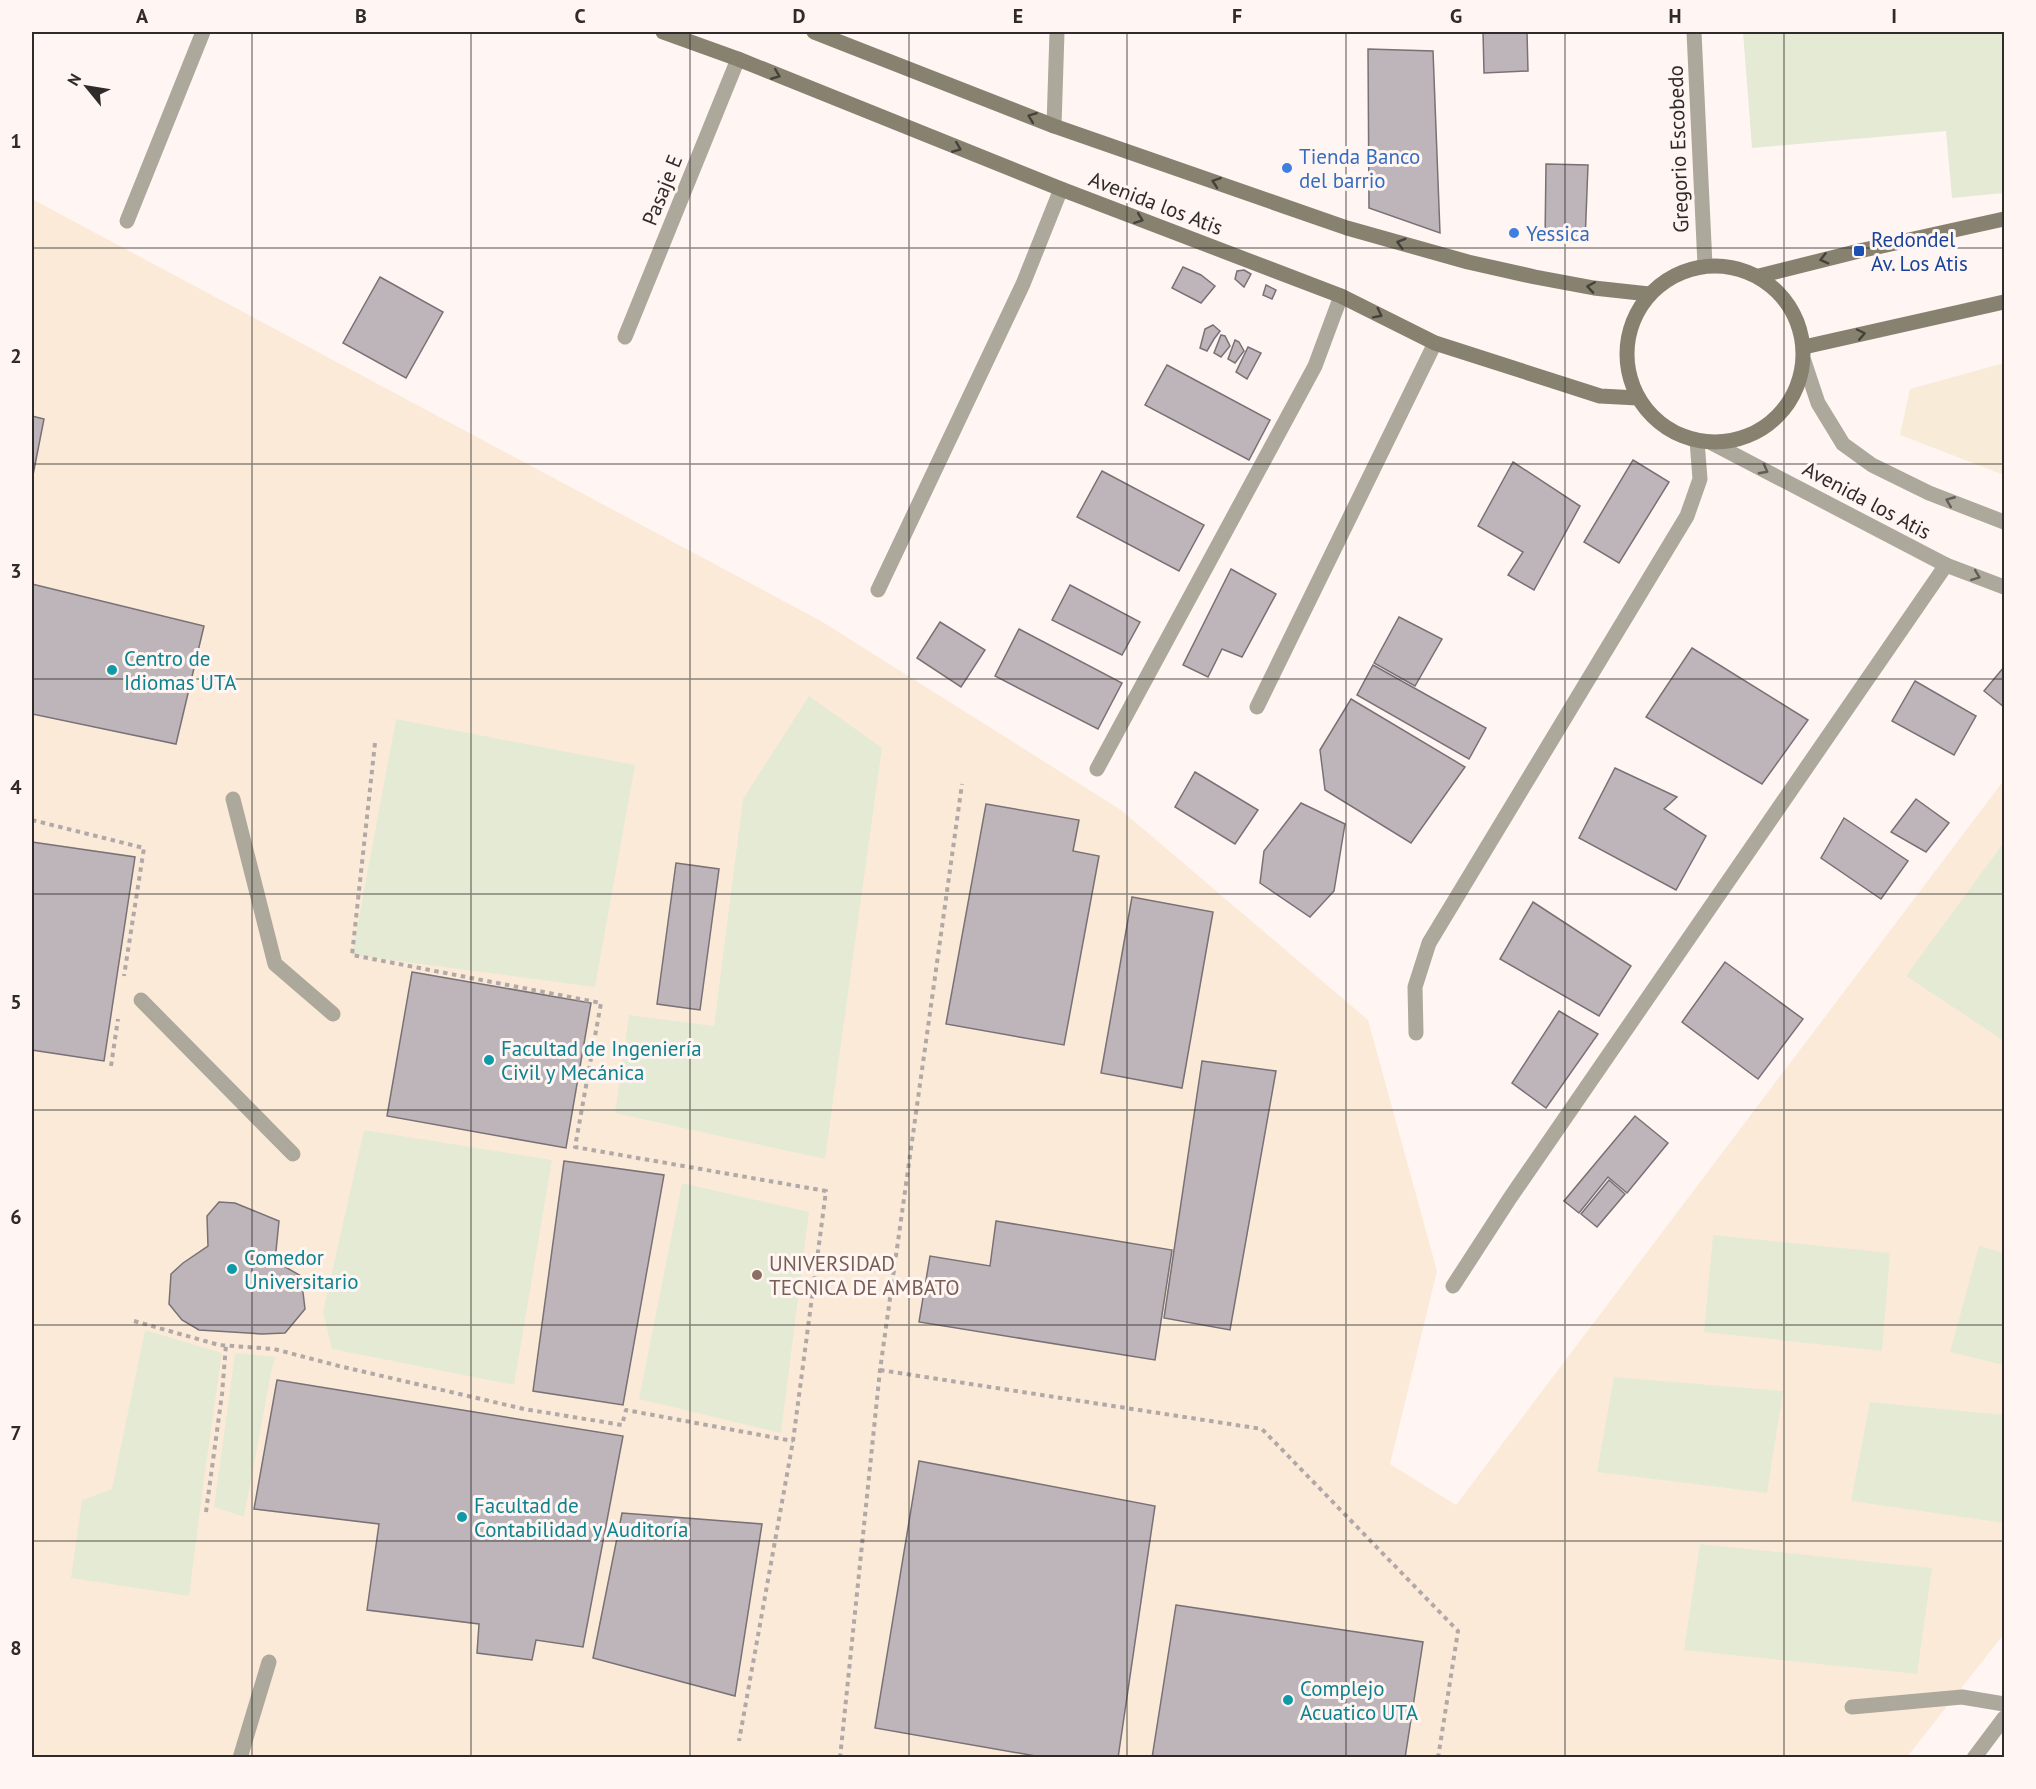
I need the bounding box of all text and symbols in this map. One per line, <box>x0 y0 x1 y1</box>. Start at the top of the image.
text: A <box>136 3 149 29</box>
text: B <box>355 3 367 29</box>
text: C <box>574 3 586 29</box>
text: D <box>793 3 806 29</box>
text: E <box>1013 3 1023 29</box>
text: F <box>1232 3 1242 29</box>
text: G <box>1450 3 1462 29</box>
text: H <box>1668 3 1682 29</box>
text: I <box>1891 3 1897 29</box>
north arrow <box>57 57 117 117</box>
street label: Gregorio Escobedo <box>1662 65 1694 233</box>
one-way arrow <box>770 68 781 80</box>
text: N <box>63 70 85 89</box>
one-way arrow <box>1027 112 1038 124</box>
text: 1 <box>10 128 22 154</box>
one-way arrow <box>951 140 962 153</box>
place label: Tienda Banco del barrio <box>1299 143 1420 194</box>
street label: Pasaje E <box>636 151 688 229</box>
marker: Tienda Banco del barrio <box>1280 161 1294 175</box>
street label: Avenida los Atis <box>1085 165 1227 241</box>
one-way arrow <box>1211 177 1222 190</box>
one-way arrow <box>1132 212 1143 224</box>
place label: Yessica <box>1526 220 1590 247</box>
marker: Yessica <box>1507 226 1521 240</box>
place label: Redondel Av. Los Atis <box>1871 226 1968 277</box>
one-way arrow <box>1396 238 1407 250</box>
marker: Redondel Av. Los Atis <box>1852 244 1866 258</box>
one-way arrow <box>1820 252 1830 265</box>
one-way arrow <box>1586 281 1596 294</box>
one-way arrow <box>1372 307 1383 319</box>
one-way arrow <box>1856 329 1866 342</box>
text: 2 <box>10 343 22 369</box>
street label: Avenida los Atis <box>1798 455 1936 545</box>
one-way arrow <box>1758 463 1768 474</box>
one-way arrow <box>1945 496 1956 508</box>
text: 3 <box>10 558 22 584</box>
one-way arrow <box>1970 569 1981 581</box>
place label: Centro de Idiomas UTA <box>124 645 237 696</box>
marker: Centro de Idiomas UTA <box>105 663 119 677</box>
text: 4 <box>10 774 22 800</box>
text: 5 <box>10 989 22 1015</box>
place label: Facultad de Ingeniería Civil y Mecánica <box>501 1035 702 1086</box>
marker: Facultad de Ingeniería Civil y Mecánica <box>482 1053 496 1067</box>
text: 6 <box>10 1204 22 1230</box>
place label: Comedor Universitario <box>244 1244 359 1295</box>
place label: UNIVERSIDAD TECNICA DE AMBATO <box>769 1250 960 1301</box>
marker: Comedor Universitario <box>225 1262 239 1276</box>
marker: UNIVERSIDAD TECNICA DE AMBATO <box>750 1268 764 1282</box>
text: 7 <box>10 1420 22 1446</box>
place label: Facultad de Contabilidad y Auditoría <box>474 1492 688 1543</box>
marker: Facultad de Contabilidad y Auditoría <box>455 1510 469 1524</box>
text: 8 <box>10 1635 22 1661</box>
place label: Complejo Acuatico UTA <box>1300 1675 1419 1726</box>
marker: Complejo Acuatico UTA <box>1281 1693 1295 1707</box>

